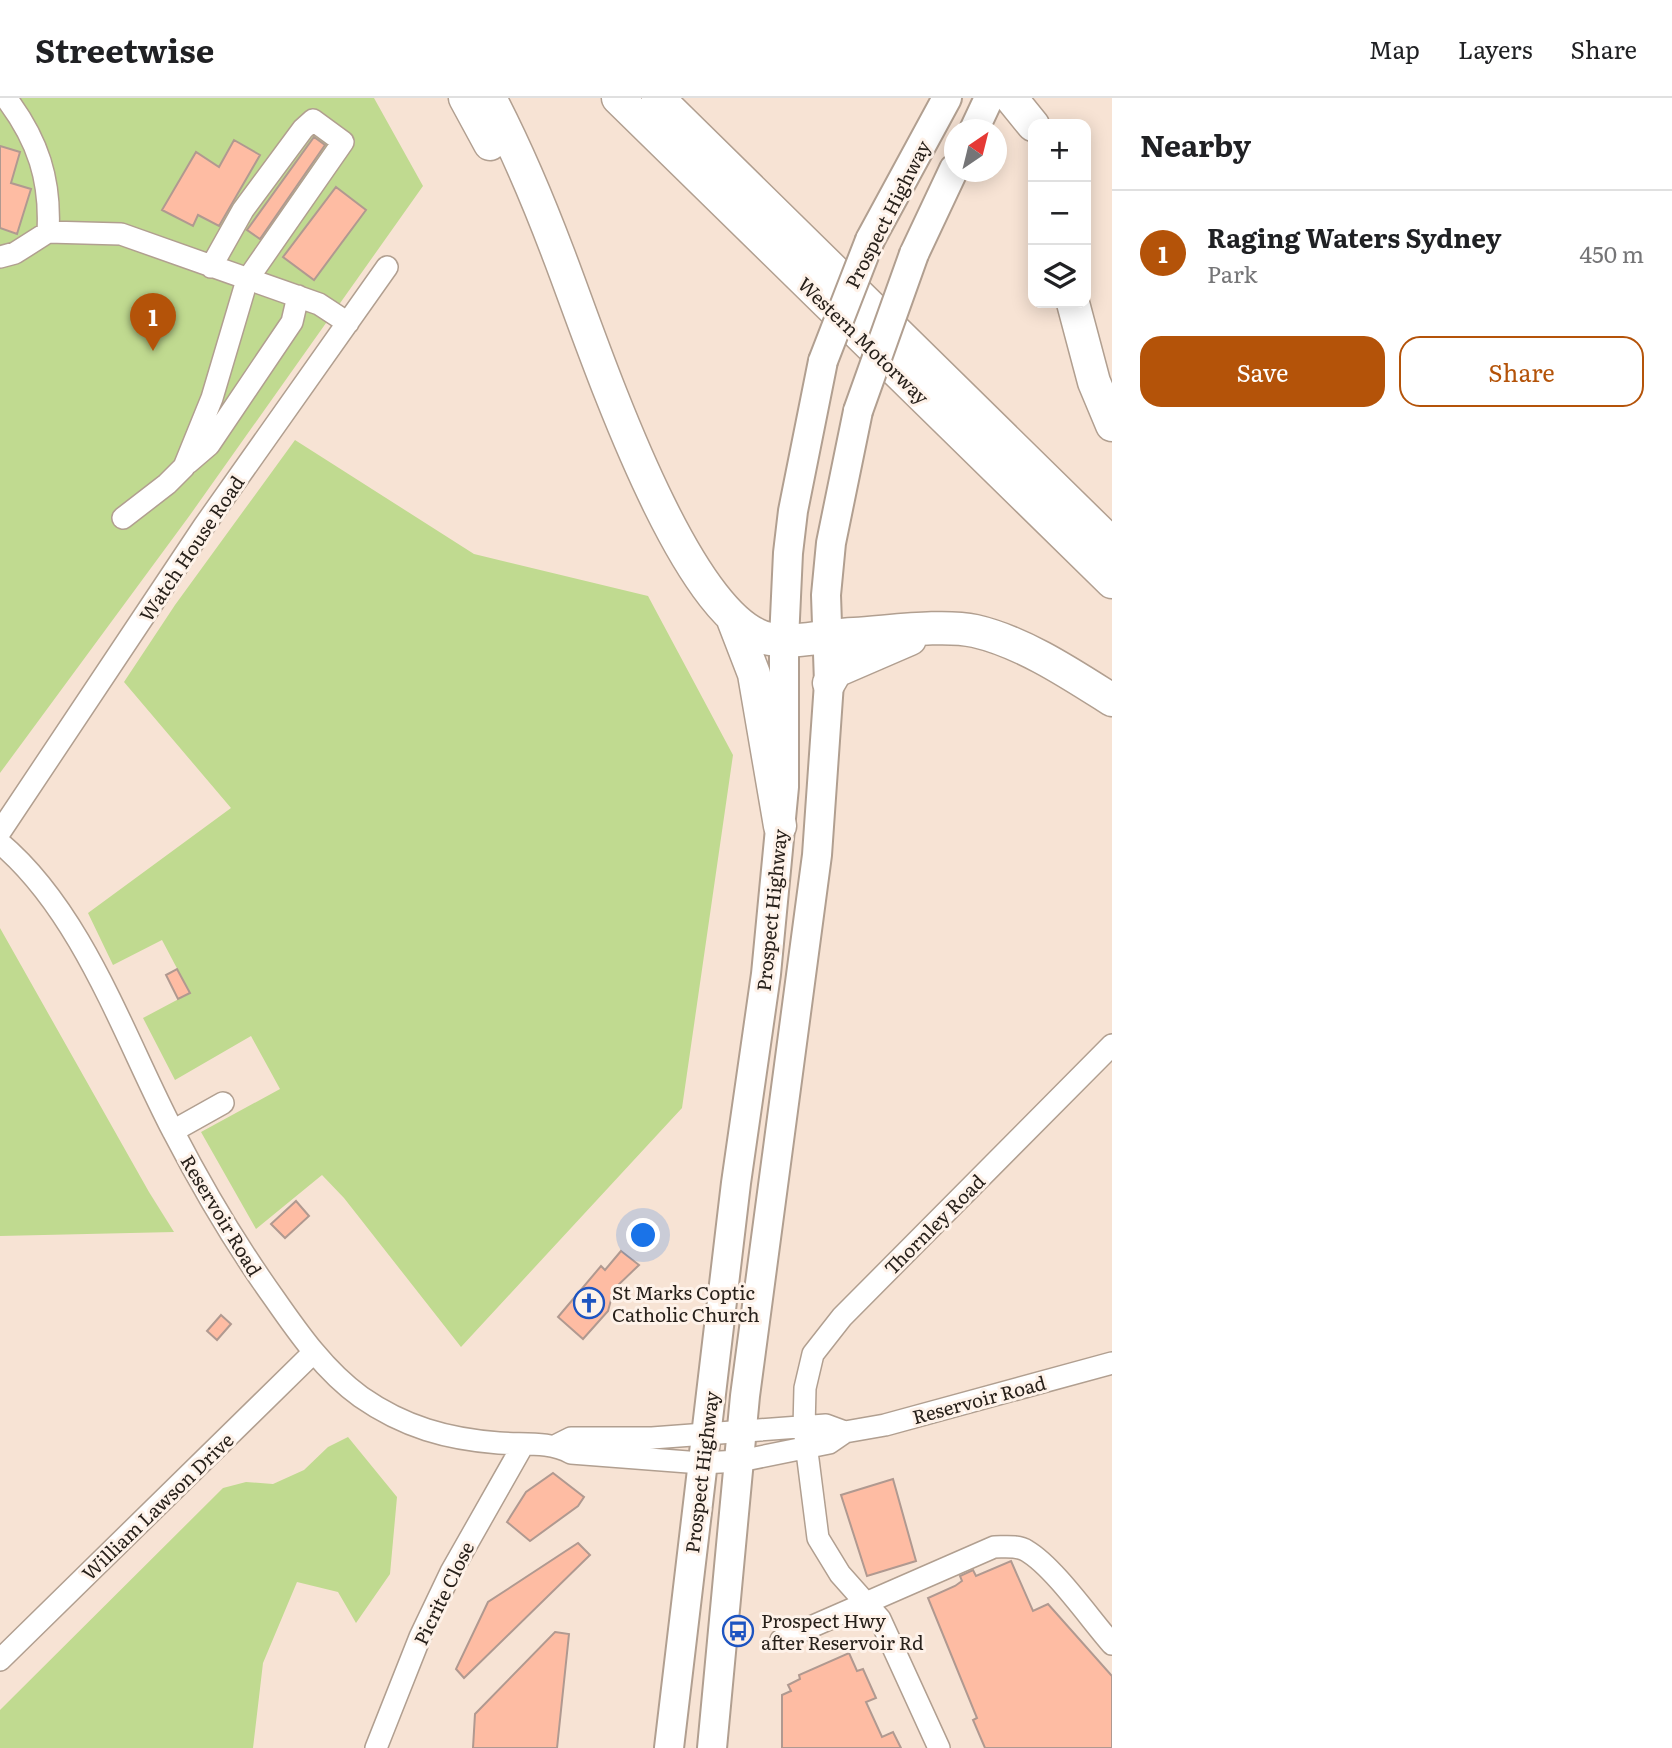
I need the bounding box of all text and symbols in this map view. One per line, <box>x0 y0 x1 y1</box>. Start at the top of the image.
text: Streetwise <box>35 24 214 73</box>
text: Map <box>1369 31 1420 66</box>
text: Layers <box>1458 31 1532 66</box>
text: Share <box>1570 31 1637 66</box>
north arrow <box>944 119 1007 182</box>
map controls <box>1028 119 1091 308</box>
button: + <box>1028 119 1091 182</box>
text: Nearby <box>1140 122 1251 166</box>
street label: Prospect Highway <box>838 135 937 293</box>
button: − <box>1028 182 1091 245</box>
text: Raging Waters Sydney <box>1207 217 1501 256</box>
text: 1 <box>1158 236 1168 270</box>
text: 450 m <box>1579 236 1644 270</box>
button: layers <box>1028 245 1091 308</box>
text: Park <box>1207 256 1257 290</box>
street label: Western Motorway <box>792 270 936 410</box>
pin: 1 <box>130 293 176 351</box>
button: Save <box>1140 336 1385 407</box>
button: Share <box>1399 336 1644 407</box>
street label: Watch House Road <box>132 469 251 627</box>
street label: Prospect Highway <box>749 827 793 993</box>
street label: Reservoir Road <box>175 1149 270 1281</box>
street label: Thornley Road <box>877 1167 991 1281</box>
your location <box>626 1218 660 1252</box>
place label: St Marks Coptic Catholic Church <box>612 1278 760 1328</box>
church icon: St Marks Coptic Catholic Church <box>572 1286 606 1320</box>
street label: Reservoir Road <box>909 1368 1049 1430</box>
street label: Prospect Highway <box>677 1389 725 1555</box>
street label: William Lawson Drive <box>75 1426 239 1586</box>
street label: Picrite Close <box>406 1536 480 1649</box>
place label: Prospect Hwy after Reservoir Rd <box>761 1606 924 1656</box>
bus stop icon: Prospect Hwy after Reservoir Rd <box>721 1614 755 1648</box>

